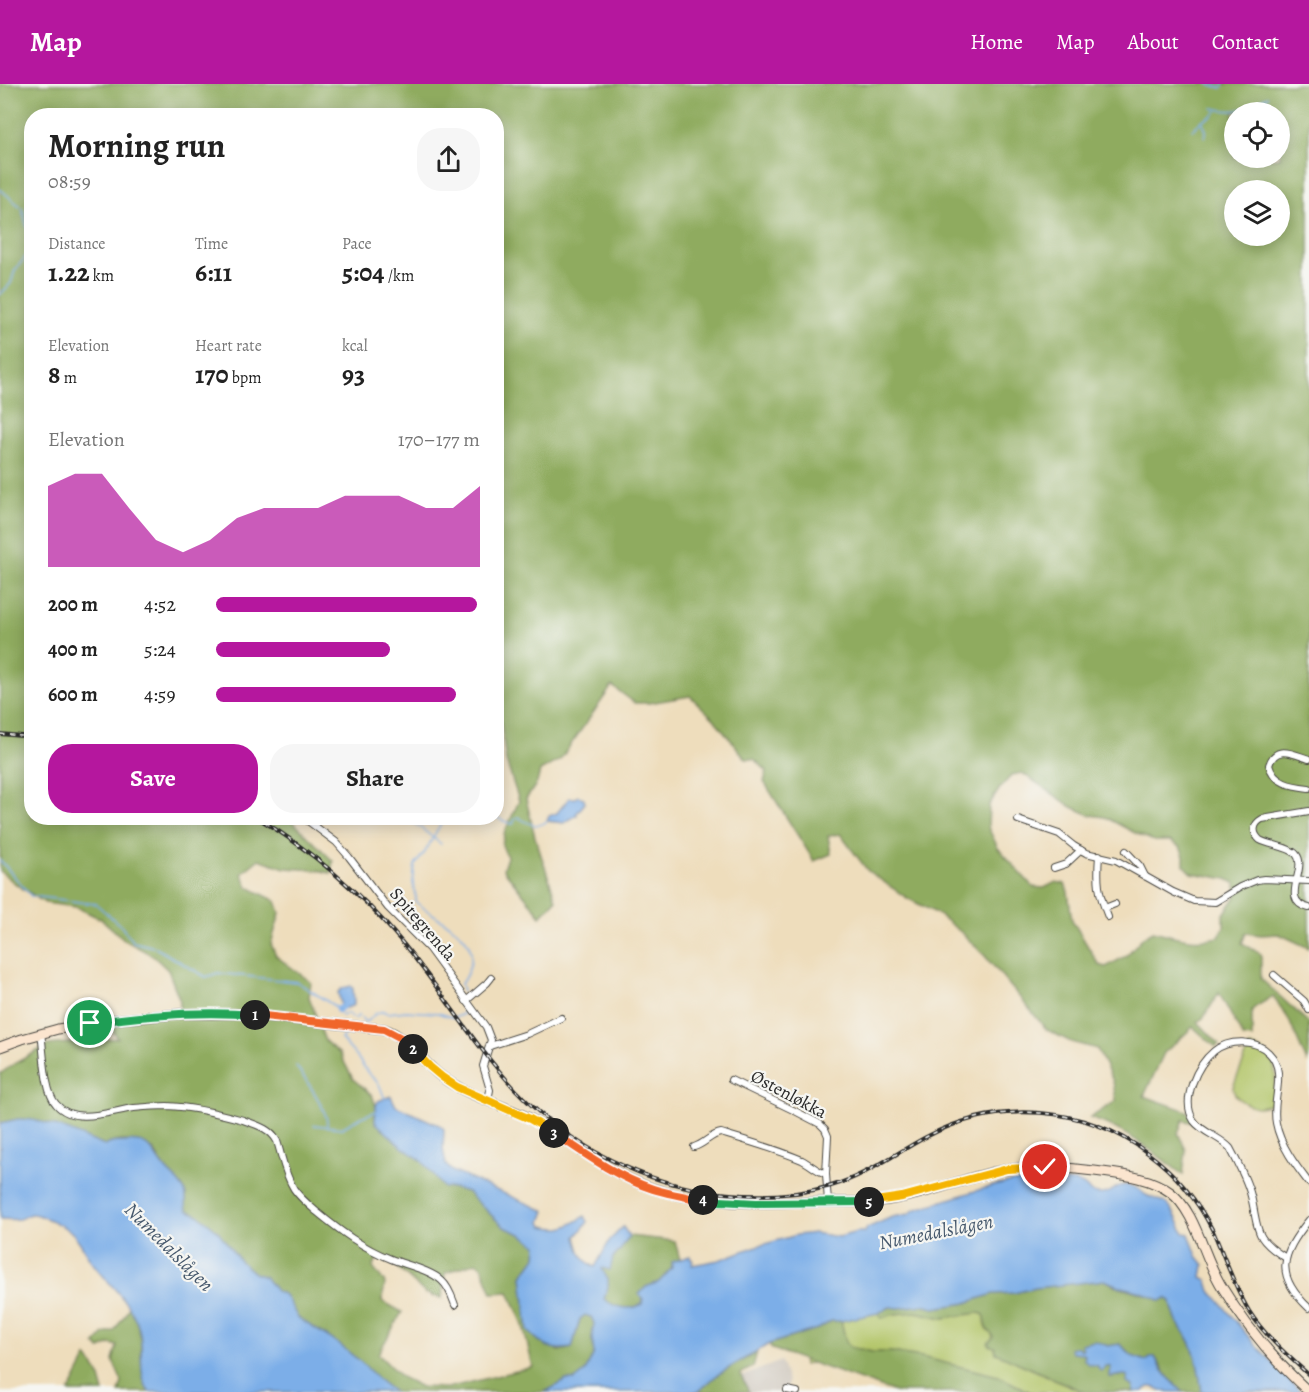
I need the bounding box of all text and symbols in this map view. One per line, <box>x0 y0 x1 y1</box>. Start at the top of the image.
text: Map <box>30 23 82 61</box>
text: Home <box>970 28 1023 56</box>
text: Map <box>1056 28 1094 56</box>
text: About <box>1127 28 1179 56</box>
text: Contact <box>1212 28 1279 56</box>
map controls <box>1224 102 1290 246</box>
button: locate <box>1224 102 1290 168</box>
text: Morning run <box>48 123 225 168</box>
button: share <box>417 128 480 191</box>
text: 08:59 <box>48 168 91 195</box>
button: layers <box>1224 180 1290 246</box>
text: Distance <box>48 233 105 255</box>
text: Time <box>195 233 228 255</box>
text: Pace <box>342 233 372 255</box>
text: 1.22 <box>48 255 90 290</box>
text: 6:11 <box>195 255 232 290</box>
text: 5:04 <box>342 255 385 290</box>
text: km <box>90 265 114 287</box>
text: /km <box>385 265 414 287</box>
text: Elevation <box>48 335 109 357</box>
text: Heart rate <box>195 335 262 357</box>
text: kcal <box>342 335 368 357</box>
text: 8 <box>48 357 60 392</box>
text: 170 <box>195 357 229 392</box>
text: 93 <box>342 357 365 392</box>
text: m <box>60 367 77 389</box>
text: bpm <box>229 367 262 389</box>
text: Elevation <box>48 426 125 453</box>
text: 170–177 m <box>398 426 480 453</box>
text: 200 m <box>48 591 98 618</box>
text: 4:52 <box>144 591 176 618</box>
text: 400 m <box>48 636 98 663</box>
text: 5:24 <box>144 636 176 663</box>
text: 600 m <box>48 681 98 708</box>
text: 4:59 <box>144 681 176 708</box>
button: Save <box>48 744 258 813</box>
button: Share <box>270 744 480 813</box>
street label: Spitegrenda <box>385 882 462 966</box>
pin <box>64 997 115 1048</box>
pin: 1 <box>240 1000 270 1030</box>
text: 1 <box>252 1004 258 1026</box>
icon: arrive <box>73 1006 106 1039</box>
pin: 2 <box>398 1034 428 1064</box>
text: 2 <box>409 1038 417 1060</box>
street label: Østenløkka <box>747 1064 832 1124</box>
pin: 3 <box>539 1118 569 1148</box>
text: 3 <box>551 1122 557 1144</box>
pin <box>1019 1141 1070 1192</box>
icon: check <box>1028 1150 1061 1183</box>
pin: 4 <box>688 1185 718 1215</box>
pin: 5 <box>854 1187 884 1217</box>
text: 4 <box>699 1189 707 1211</box>
text: 5 <box>866 1191 872 1213</box>
water label: Numedalslågen <box>119 1197 219 1297</box>
water label: Numedalslågen <box>877 1208 995 1256</box>

